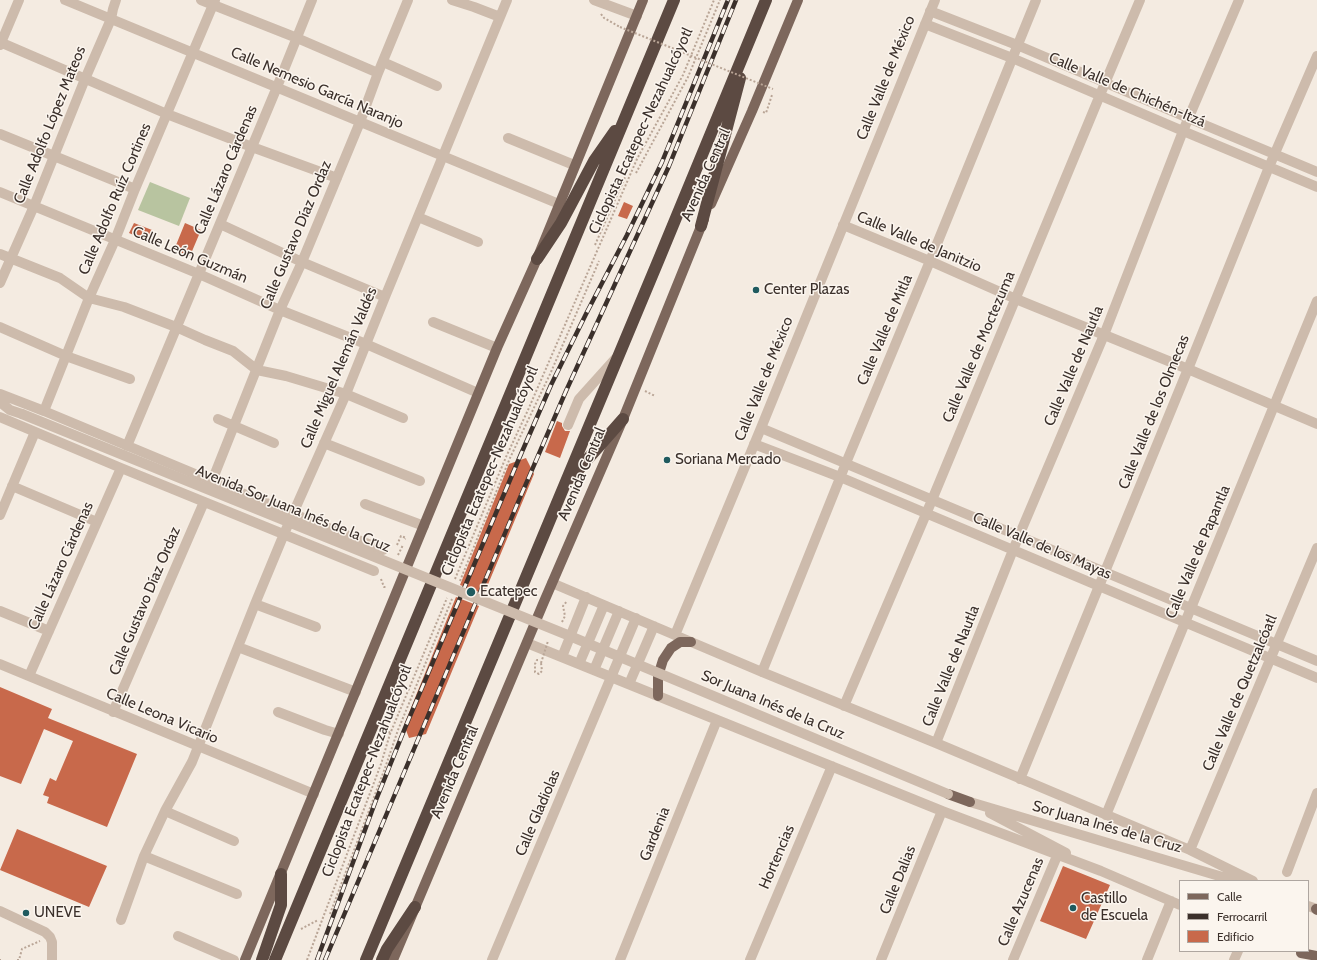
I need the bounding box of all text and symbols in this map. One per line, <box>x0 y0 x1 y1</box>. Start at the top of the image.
street label: Calle Valle de México <box>853 13 919 143</box>
street label: Ciclopista Ecatepec-Nezahualcóyotl <box>585 25 697 237</box>
street label: Calle Nemesio García Naranjo <box>228 43 406 133</box>
street label: Calle Adolfo López Mateos <box>10 44 90 206</box>
street label: Calle Valle de Chichén-Itzá <box>1046 49 1208 131</box>
street label: Calle Lázaro Cárdenas <box>191 103 261 237</box>
street label: Calle Adolfo Ruíz Cortines <box>75 120 155 278</box>
street label: Avenida Central <box>678 126 734 224</box>
street label: Calle Gustavo Díaz Ordaz <box>257 158 335 312</box>
street label: Calle Valle de Janitzio <box>854 208 984 276</box>
street label: Calle León Guzmán <box>130 223 250 287</box>
street label: Calle Valle de Moctezuma <box>939 269 1019 425</box>
street label: Calle Valle de Mitla <box>854 272 916 388</box>
place label: Center Plazas <box>764 281 849 299</box>
street label: Calle Miguel Alemán Valdés <box>297 285 381 451</box>
marker: Center Plazas <box>751 285 761 295</box>
street label: Calle Valle de Nautla <box>1041 303 1107 429</box>
street label: Calle Valle de México <box>731 314 797 444</box>
street label: Calle Valle de los Olmecas <box>1115 332 1193 492</box>
street label: Ciclopista Ecatepec-Nezahualcóyotl <box>438 363 542 579</box>
street label: Avenida Central <box>554 425 610 523</box>
place label: Soriana Mercado <box>675 451 781 469</box>
marker: Soriana Mercado <box>662 455 672 465</box>
street label: Avenida Sor Juana Inés de la Cruz <box>193 462 393 556</box>
street label: Calle Valle de Papantla <box>1162 483 1234 621</box>
street label: Calle Lázaro Cárdenas <box>25 499 97 633</box>
street label: Calle Valle de los Mayas <box>970 509 1114 583</box>
street label: Calle Gustavo Díaz Ordaz <box>106 524 184 678</box>
place label: Ecatepec <box>480 583 537 601</box>
marker: Ecatepec <box>465 586 477 598</box>
street label: Calle Valle de Nautla <box>919 603 983 729</box>
street label: Calle Valle de Quetzalcóatl <box>1199 612 1281 774</box>
street label: Ciclopista Ecatepec-Nezahualcóyotl <box>318 662 416 880</box>
street label: Sor Juana Inés de la Cruz <box>698 667 848 743</box>
street label: Calle Leona Vicario <box>103 684 221 748</box>
street label: Avenida Central <box>427 723 483 821</box>
street label: Calle Gladiolas <box>512 767 564 859</box>
street label: Sor Juana Inés de la Cruz <box>1030 797 1184 857</box>
street label: Gardenia <box>636 804 674 864</box>
street label: Hortencias <box>755 822 799 892</box>
street label: Calle Dalias <box>876 843 920 917</box>
street label: Calle Azucenas <box>994 855 1048 949</box>
legend <box>1179 880 1309 952</box>
text: Calle <box>1217 889 1242 904</box>
place label: Castillo de Escuela <box>1081 890 1148 925</box>
marker: Castillo de Escuela <box>1068 903 1078 913</box>
place label: UNEVE <box>34 904 81 922</box>
marker: UNEVE <box>21 908 31 918</box>
text: Ferrocarril <box>1217 909 1267 924</box>
text: Edificio <box>1217 929 1254 944</box>

